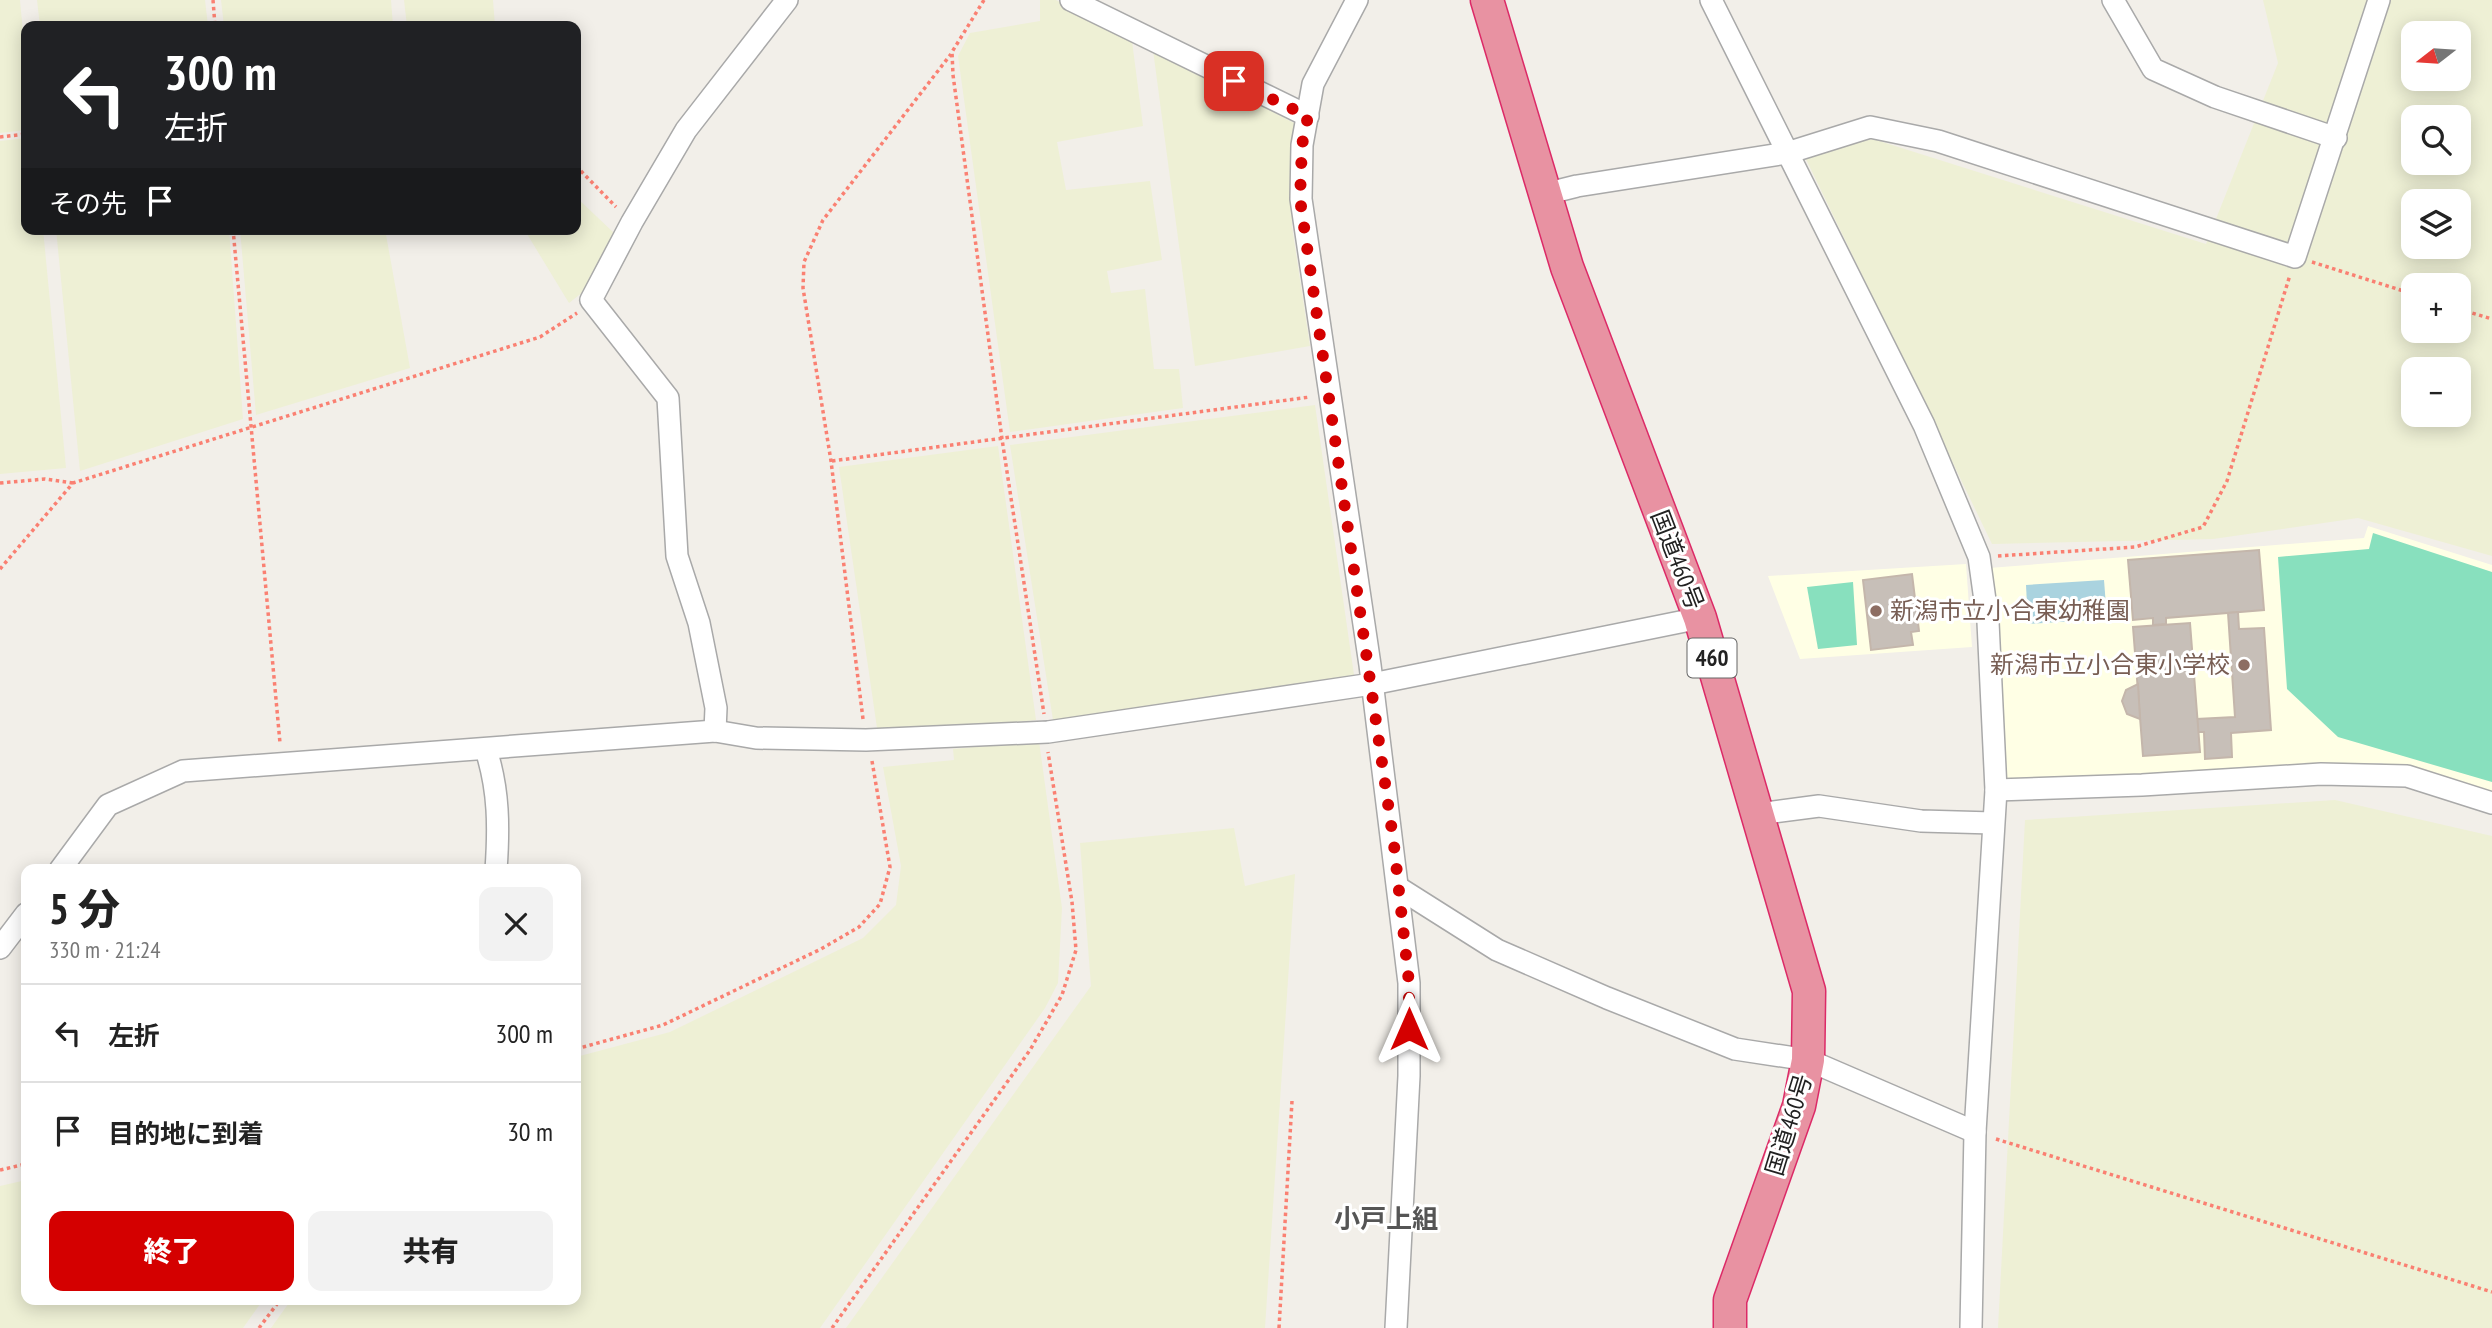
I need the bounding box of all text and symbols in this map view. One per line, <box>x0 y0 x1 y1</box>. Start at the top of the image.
north arrow <box>2401 21 2471 91</box>
map controls <box>2401 21 2471 427</box>
text: 300 m <box>164 40 277 104</box>
icon: left <box>49 49 140 140</box>
pin <box>1204 51 1264 111</box>
icon: arrive <box>1215 62 1253 100</box>
button: search <box>2401 105 2471 175</box>
text: 左折 <box>164 106 228 148</box>
icon: arrive <box>141 182 179 220</box>
text: その先 <box>49 187 127 220</box>
button: layers <box>2401 189 2471 259</box>
button: + <box>2401 273 2471 343</box>
button: − <box>2401 357 2471 427</box>
street label: 国道460号 <box>1644 506 1711 614</box>
place label: 新潟市立小合東幼稚園 <box>1890 595 2130 626</box>
marker: 新潟市立小合東幼稚園 <box>1868 603 1884 619</box>
road number: 460 <box>1688 638 1736 678</box>
place label: 新潟市立小合東小学校 <box>1990 649 2230 680</box>
marker: 新潟市立小合東小学校 <box>2236 657 2252 673</box>
text: 5 分 <box>49 881 120 936</box>
button: close <box>479 887 553 961</box>
text: 330 m · 21:24 <box>49 935 161 964</box>
position arrow <box>1372 992 1446 1066</box>
icon: left <box>49 1014 87 1052</box>
text: 300 m <box>495 1017 553 1050</box>
text: 左折 <box>108 1019 160 1052</box>
street label: 国道460号 <box>1758 1070 1819 1179</box>
icon: arrive <box>49 1112 87 1150</box>
text: 30 m <box>507 1115 553 1148</box>
text: 目的地に到着 <box>108 1117 264 1150</box>
district label: 小戸上組 <box>1334 1202 1438 1235</box>
button: 終了 <box>49 1211 294 1291</box>
button: 共有 <box>308 1211 553 1291</box>

